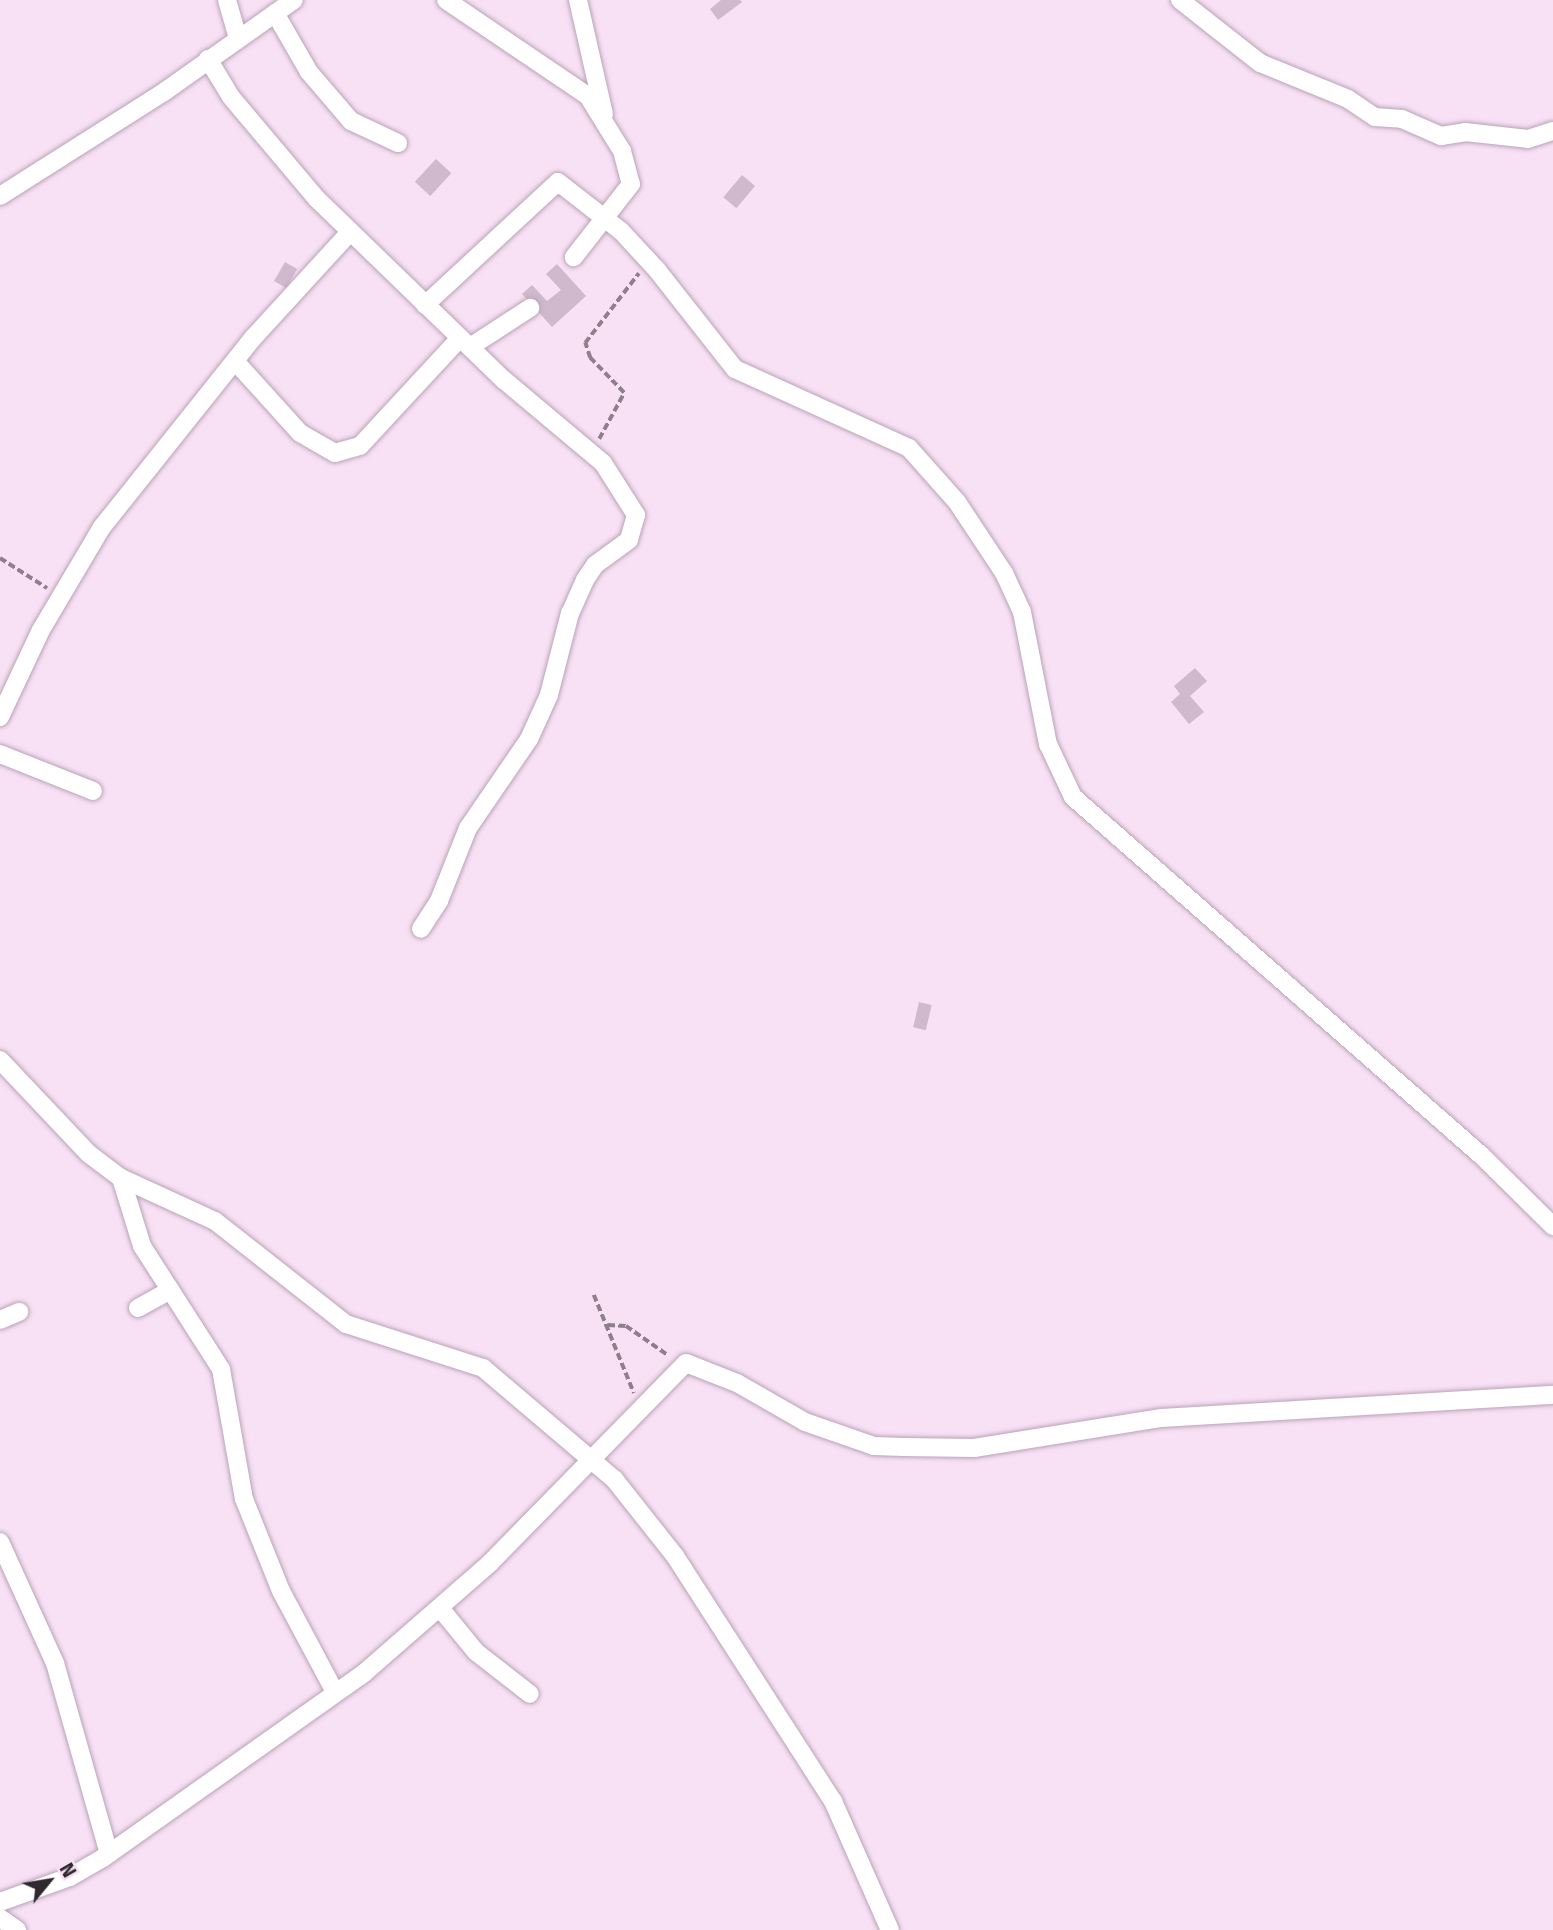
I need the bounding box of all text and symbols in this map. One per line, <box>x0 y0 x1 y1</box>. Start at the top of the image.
north arrow <box>14 1846 84 1916</box>
text: N <box>55 1859 81 1881</box>

